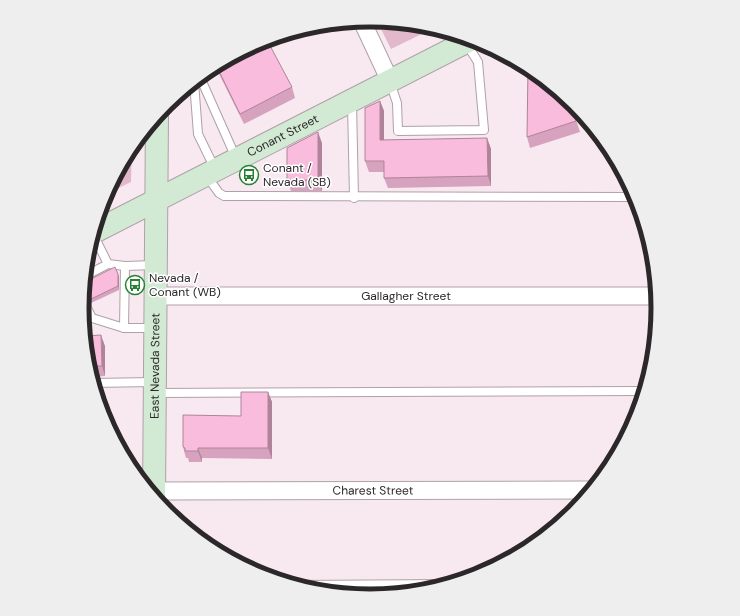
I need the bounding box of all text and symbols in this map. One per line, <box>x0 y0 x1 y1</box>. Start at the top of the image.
street label: Conant Street <box>244 111 321 160</box>
place label: Conant / Nevada (SB) <box>263 160 331 190</box>
bus stop icon: Conant / Nevada (SB) <box>238 164 260 186</box>
place label: Nevada / Conant (WB) <box>149 270 221 300</box>
bus stop icon: Nevada / Conant (WB) <box>124 274 146 296</box>
street label: Gallagher Street <box>361 288 451 304</box>
street label: East Nevada Street <box>147 313 163 419</box>
street label: Charest Street <box>333 482 414 499</box>

